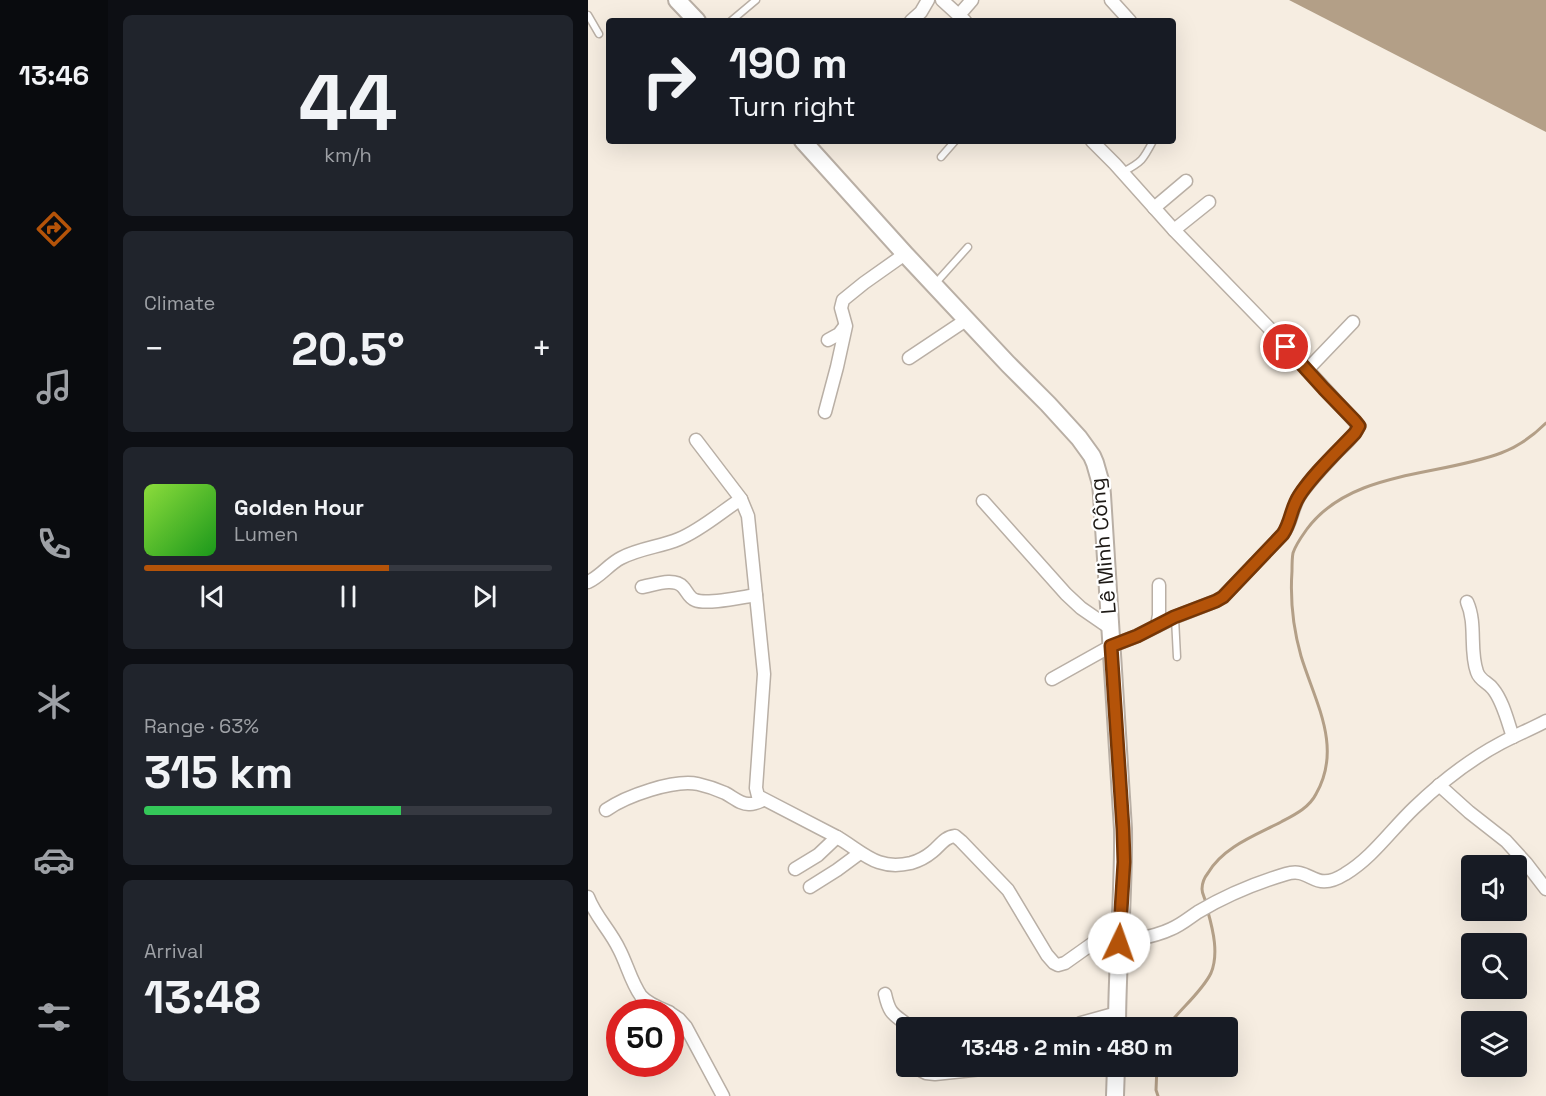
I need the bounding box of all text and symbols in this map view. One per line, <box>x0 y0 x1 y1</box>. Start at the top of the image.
text: 190 m <box>729 37 848 90</box>
icon: right <box>630 42 708 120</box>
text: 44 <box>298 53 398 153</box>
text: 13:46 <box>19 58 89 93</box>
text: Turn right <box>729 89 856 124</box>
text: km/h <box>324 142 372 168</box>
icon: directions <box>33 208 75 250</box>
text: Climate <box>144 290 215 316</box>
text: 20.5° <box>291 321 405 378</box>
pin <box>1260 321 1311 372</box>
text: − <box>144 328 164 370</box>
text: + <box>532 328 552 370</box>
icon: arrive <box>1269 330 1302 363</box>
icon: music <box>33 366 75 408</box>
street label: Lê Minh Công <box>1083 477 1122 615</box>
text: Golden Hour <box>234 493 364 521</box>
text: Lumen <box>234 521 298 547</box>
icon: phone <box>33 523 75 565</box>
icon: previous <box>196 580 229 613</box>
icon: pause <box>332 580 365 613</box>
icon: next <box>468 580 501 613</box>
icon: climate <box>33 681 75 723</box>
text: Range · 63% <box>144 713 259 739</box>
text: 315 km <box>144 744 293 801</box>
icon: car <box>33 839 75 881</box>
map controls <box>1461 855 1527 1077</box>
button: sound <box>1461 855 1527 921</box>
position arrow <box>1087 911 1151 975</box>
button: search <box>1461 933 1527 999</box>
text: Arrival <box>144 938 203 964</box>
text: 13:48 <box>144 969 261 1026</box>
icon: filters <box>33 996 75 1038</box>
speed limit sign: 50 <box>606 999 684 1077</box>
button: layers <box>1461 1011 1527 1077</box>
text: 13:48 · 2 min · 480 m <box>961 1033 1173 1061</box>

